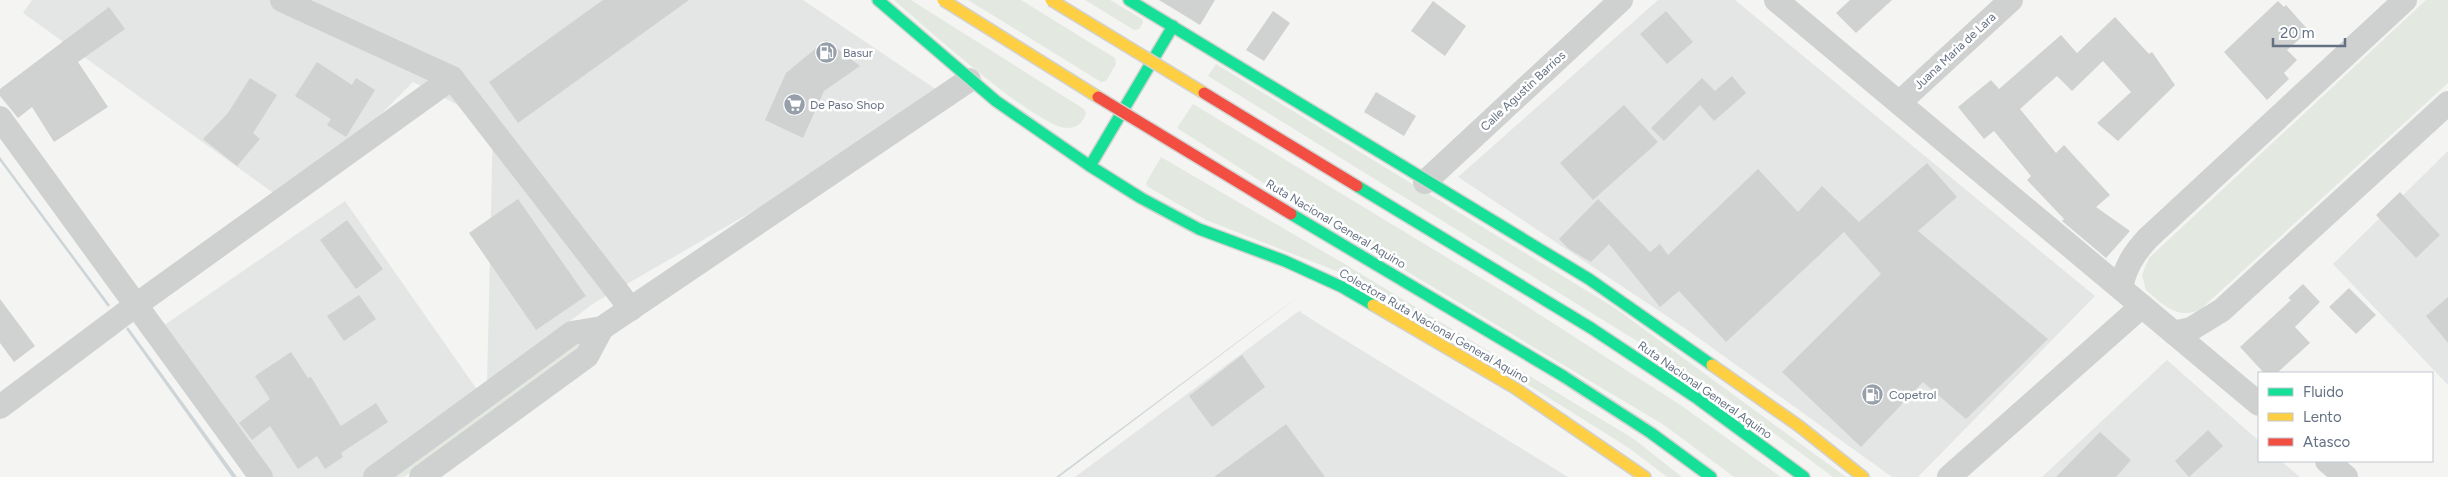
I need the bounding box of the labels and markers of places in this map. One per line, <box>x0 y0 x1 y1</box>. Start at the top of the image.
fuel station icon: Basur <box>815 41 839 65</box>
place label: Basur <box>843 46 873 60</box>
supermarket icon: De Paso Shop <box>782 93 806 117</box>
place label: De Paso Shop <box>810 98 884 112</box>
fuel station icon: Copetrol <box>1861 383 1885 407</box>
place label: Copetrol <box>1889 388 1936 402</box>

